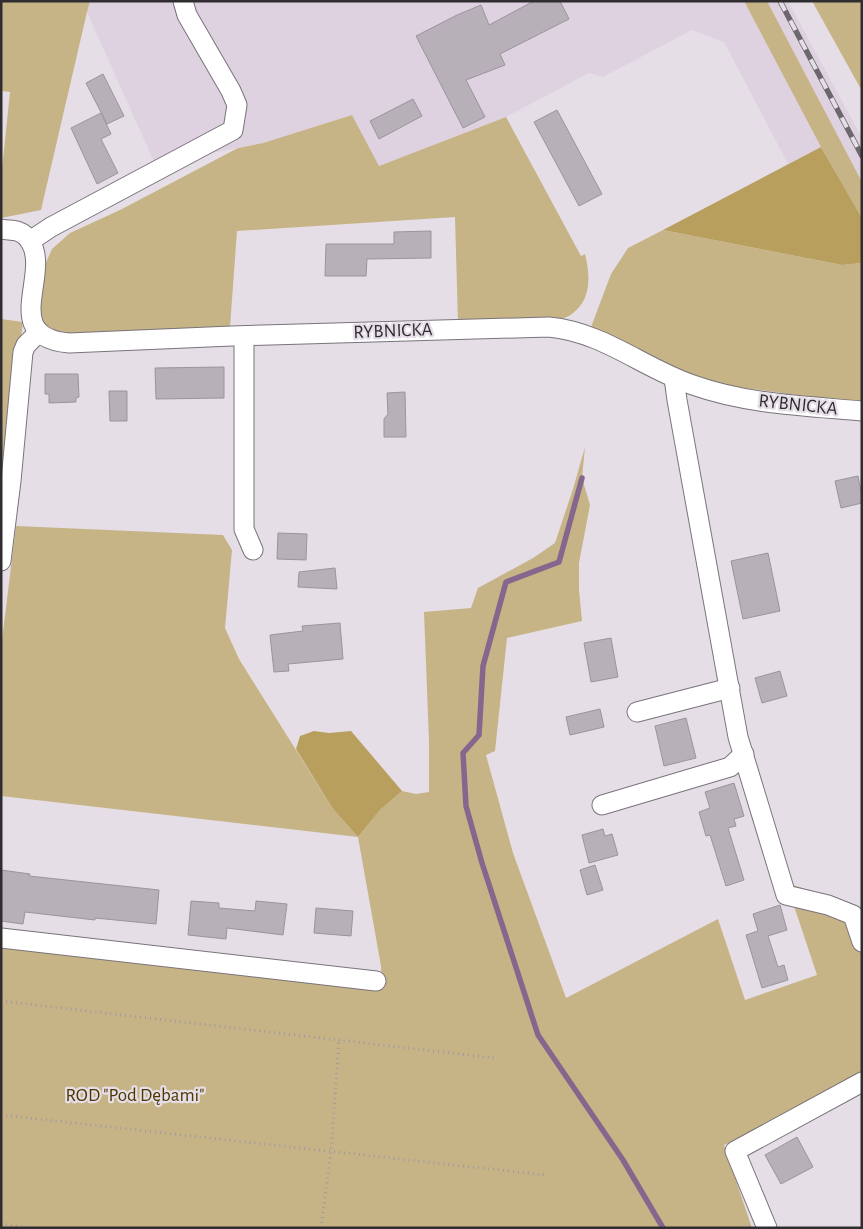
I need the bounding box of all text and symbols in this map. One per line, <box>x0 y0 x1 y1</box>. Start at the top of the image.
street label: RYBNICKA <box>353 320 433 342</box>
street label: RYBNICKA <box>758 391 838 419</box>
park label: ROD "Pod Dębami" <box>65 1086 205 1105</box>

